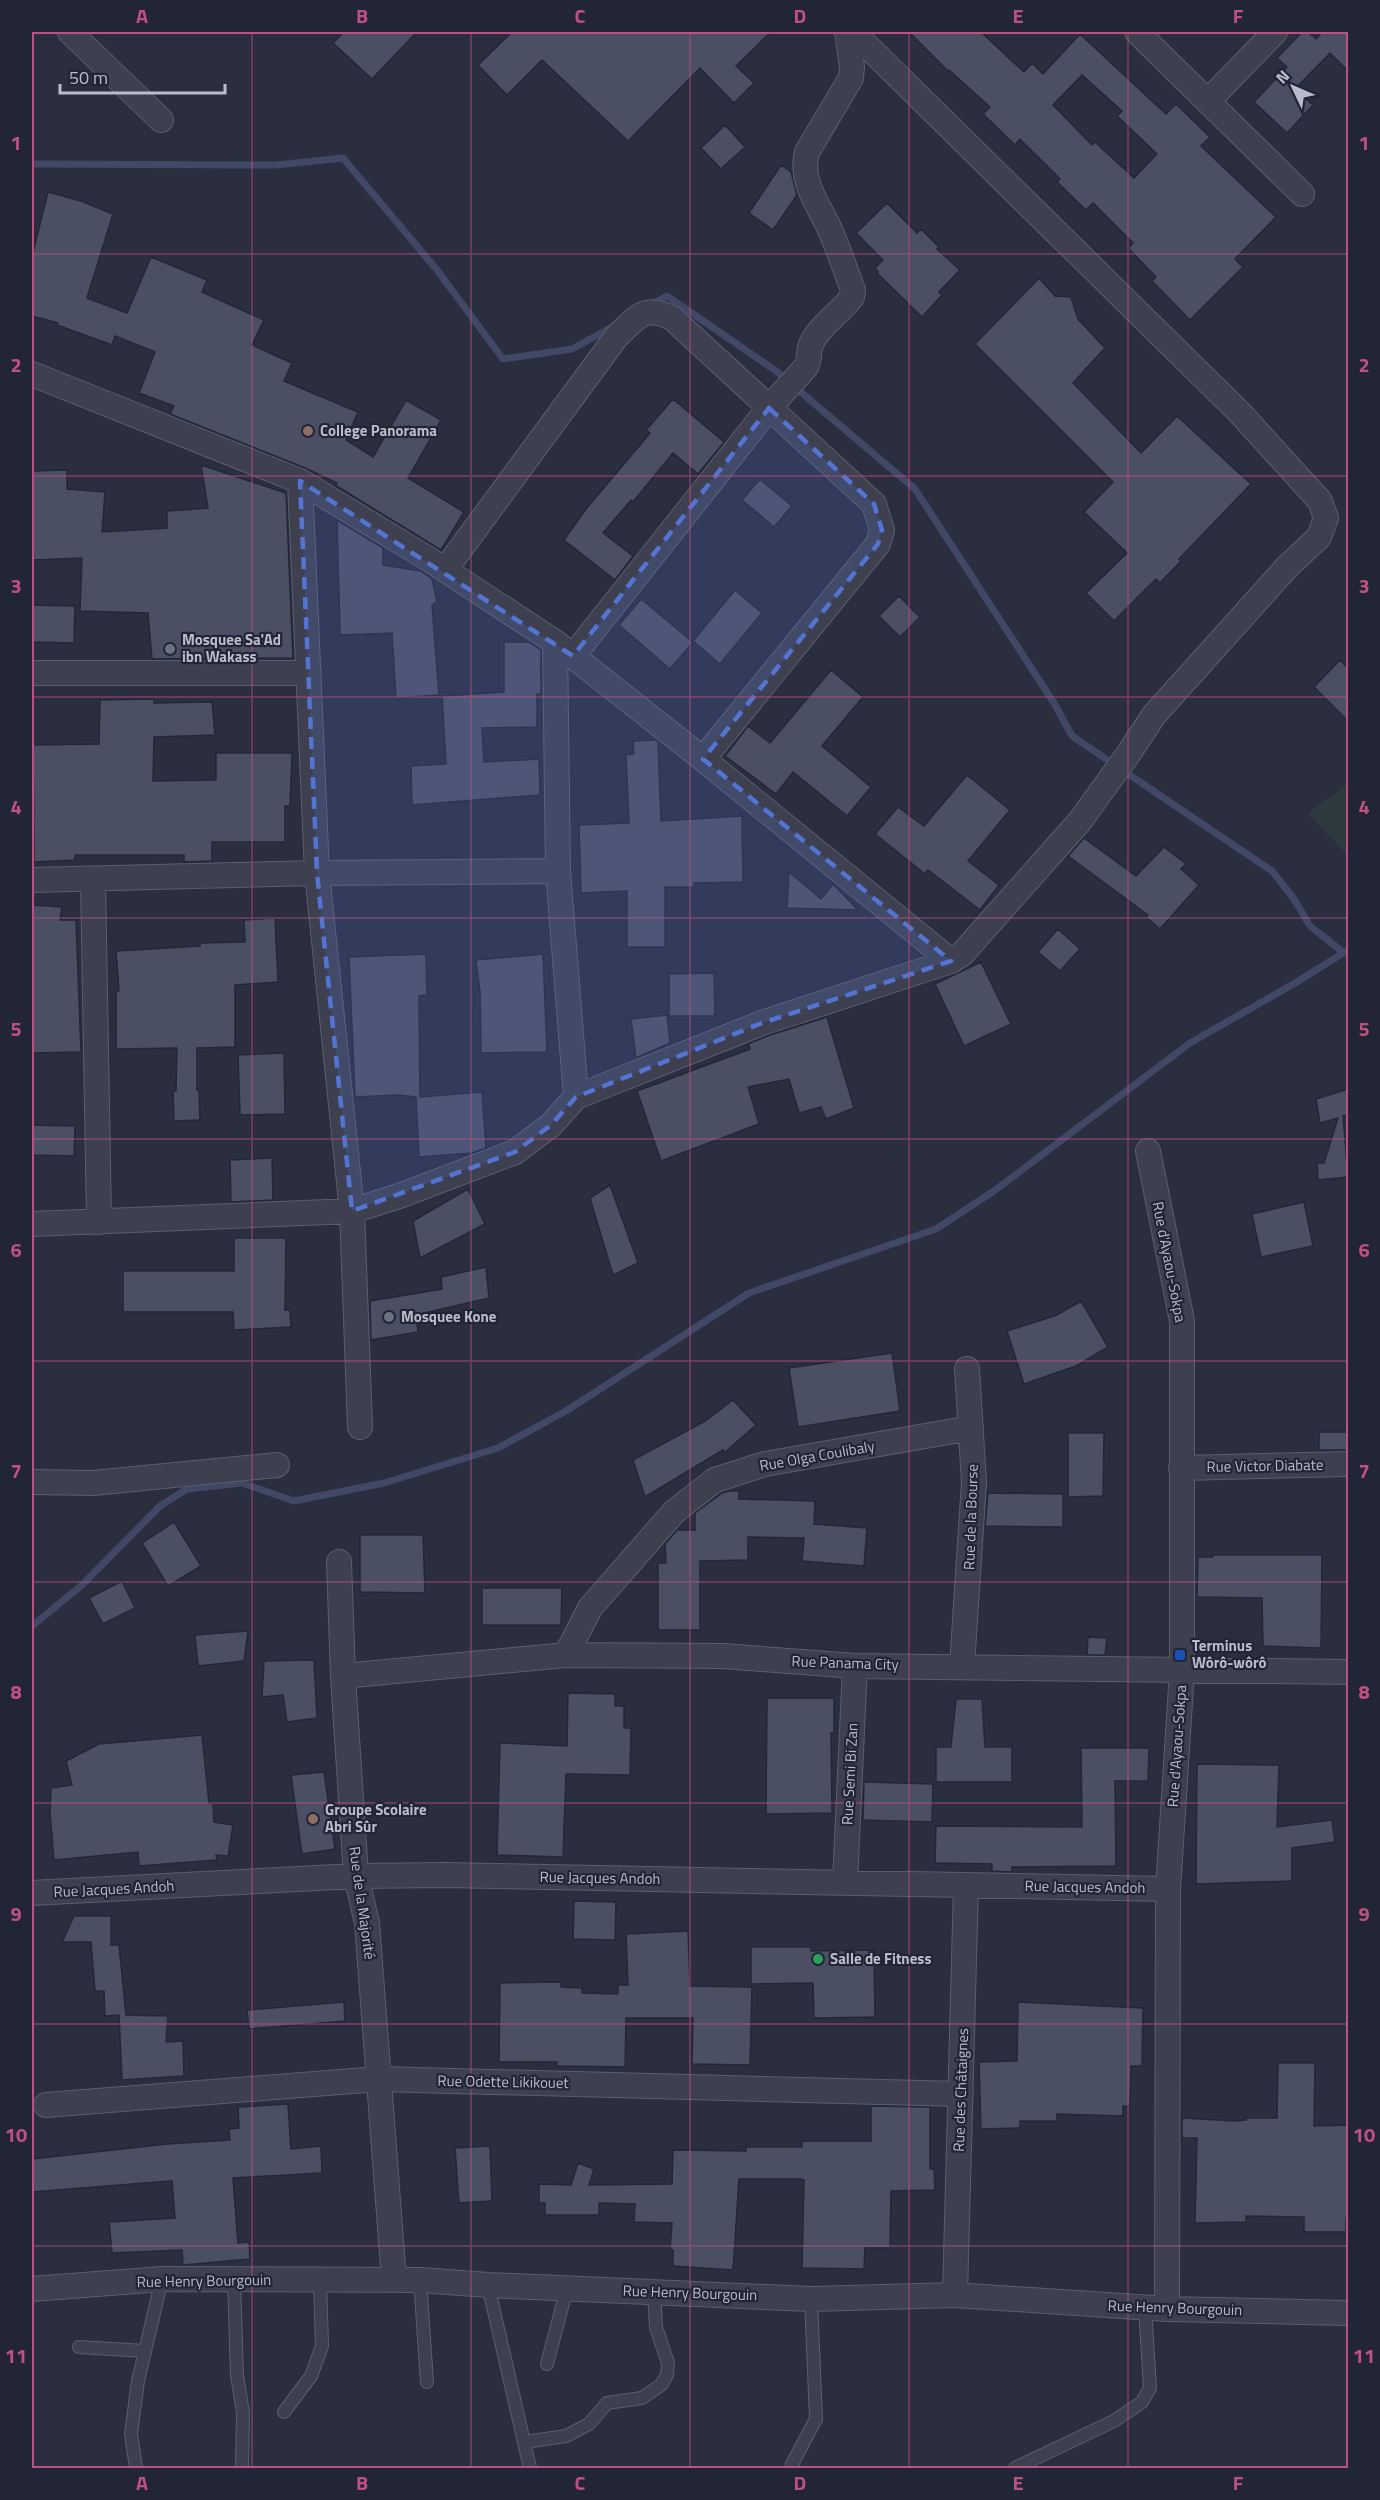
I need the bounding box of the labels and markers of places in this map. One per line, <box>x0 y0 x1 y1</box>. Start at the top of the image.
place label: College Panorama <box>320 419 437 442</box>
marker: College Panorama <box>301 424 315 438</box>
place label: Mosquee Sa'Ad ibn Wakass <box>182 628 281 668</box>
marker: Mosquee Sa'Ad ibn Wakass <box>163 642 177 656</box>
place label: Mosquee Kone <box>401 1305 497 1328</box>
marker: Mosquee Kone <box>382 1310 396 1324</box>
place label: Terminus Wôrô-wôrô <box>1192 1634 1266 1674</box>
marker: Terminus Wôrô-wôrô <box>1173 1648 1187 1662</box>
place label: Groupe Scolaire Abri Sûr <box>325 1798 427 1838</box>
marker: Groupe Scolaire Abri Sûr <box>306 1812 320 1826</box>
place label: Salle de Fitness <box>830 1947 931 1970</box>
marker: Salle de Fitness <box>811 1952 825 1966</box>

